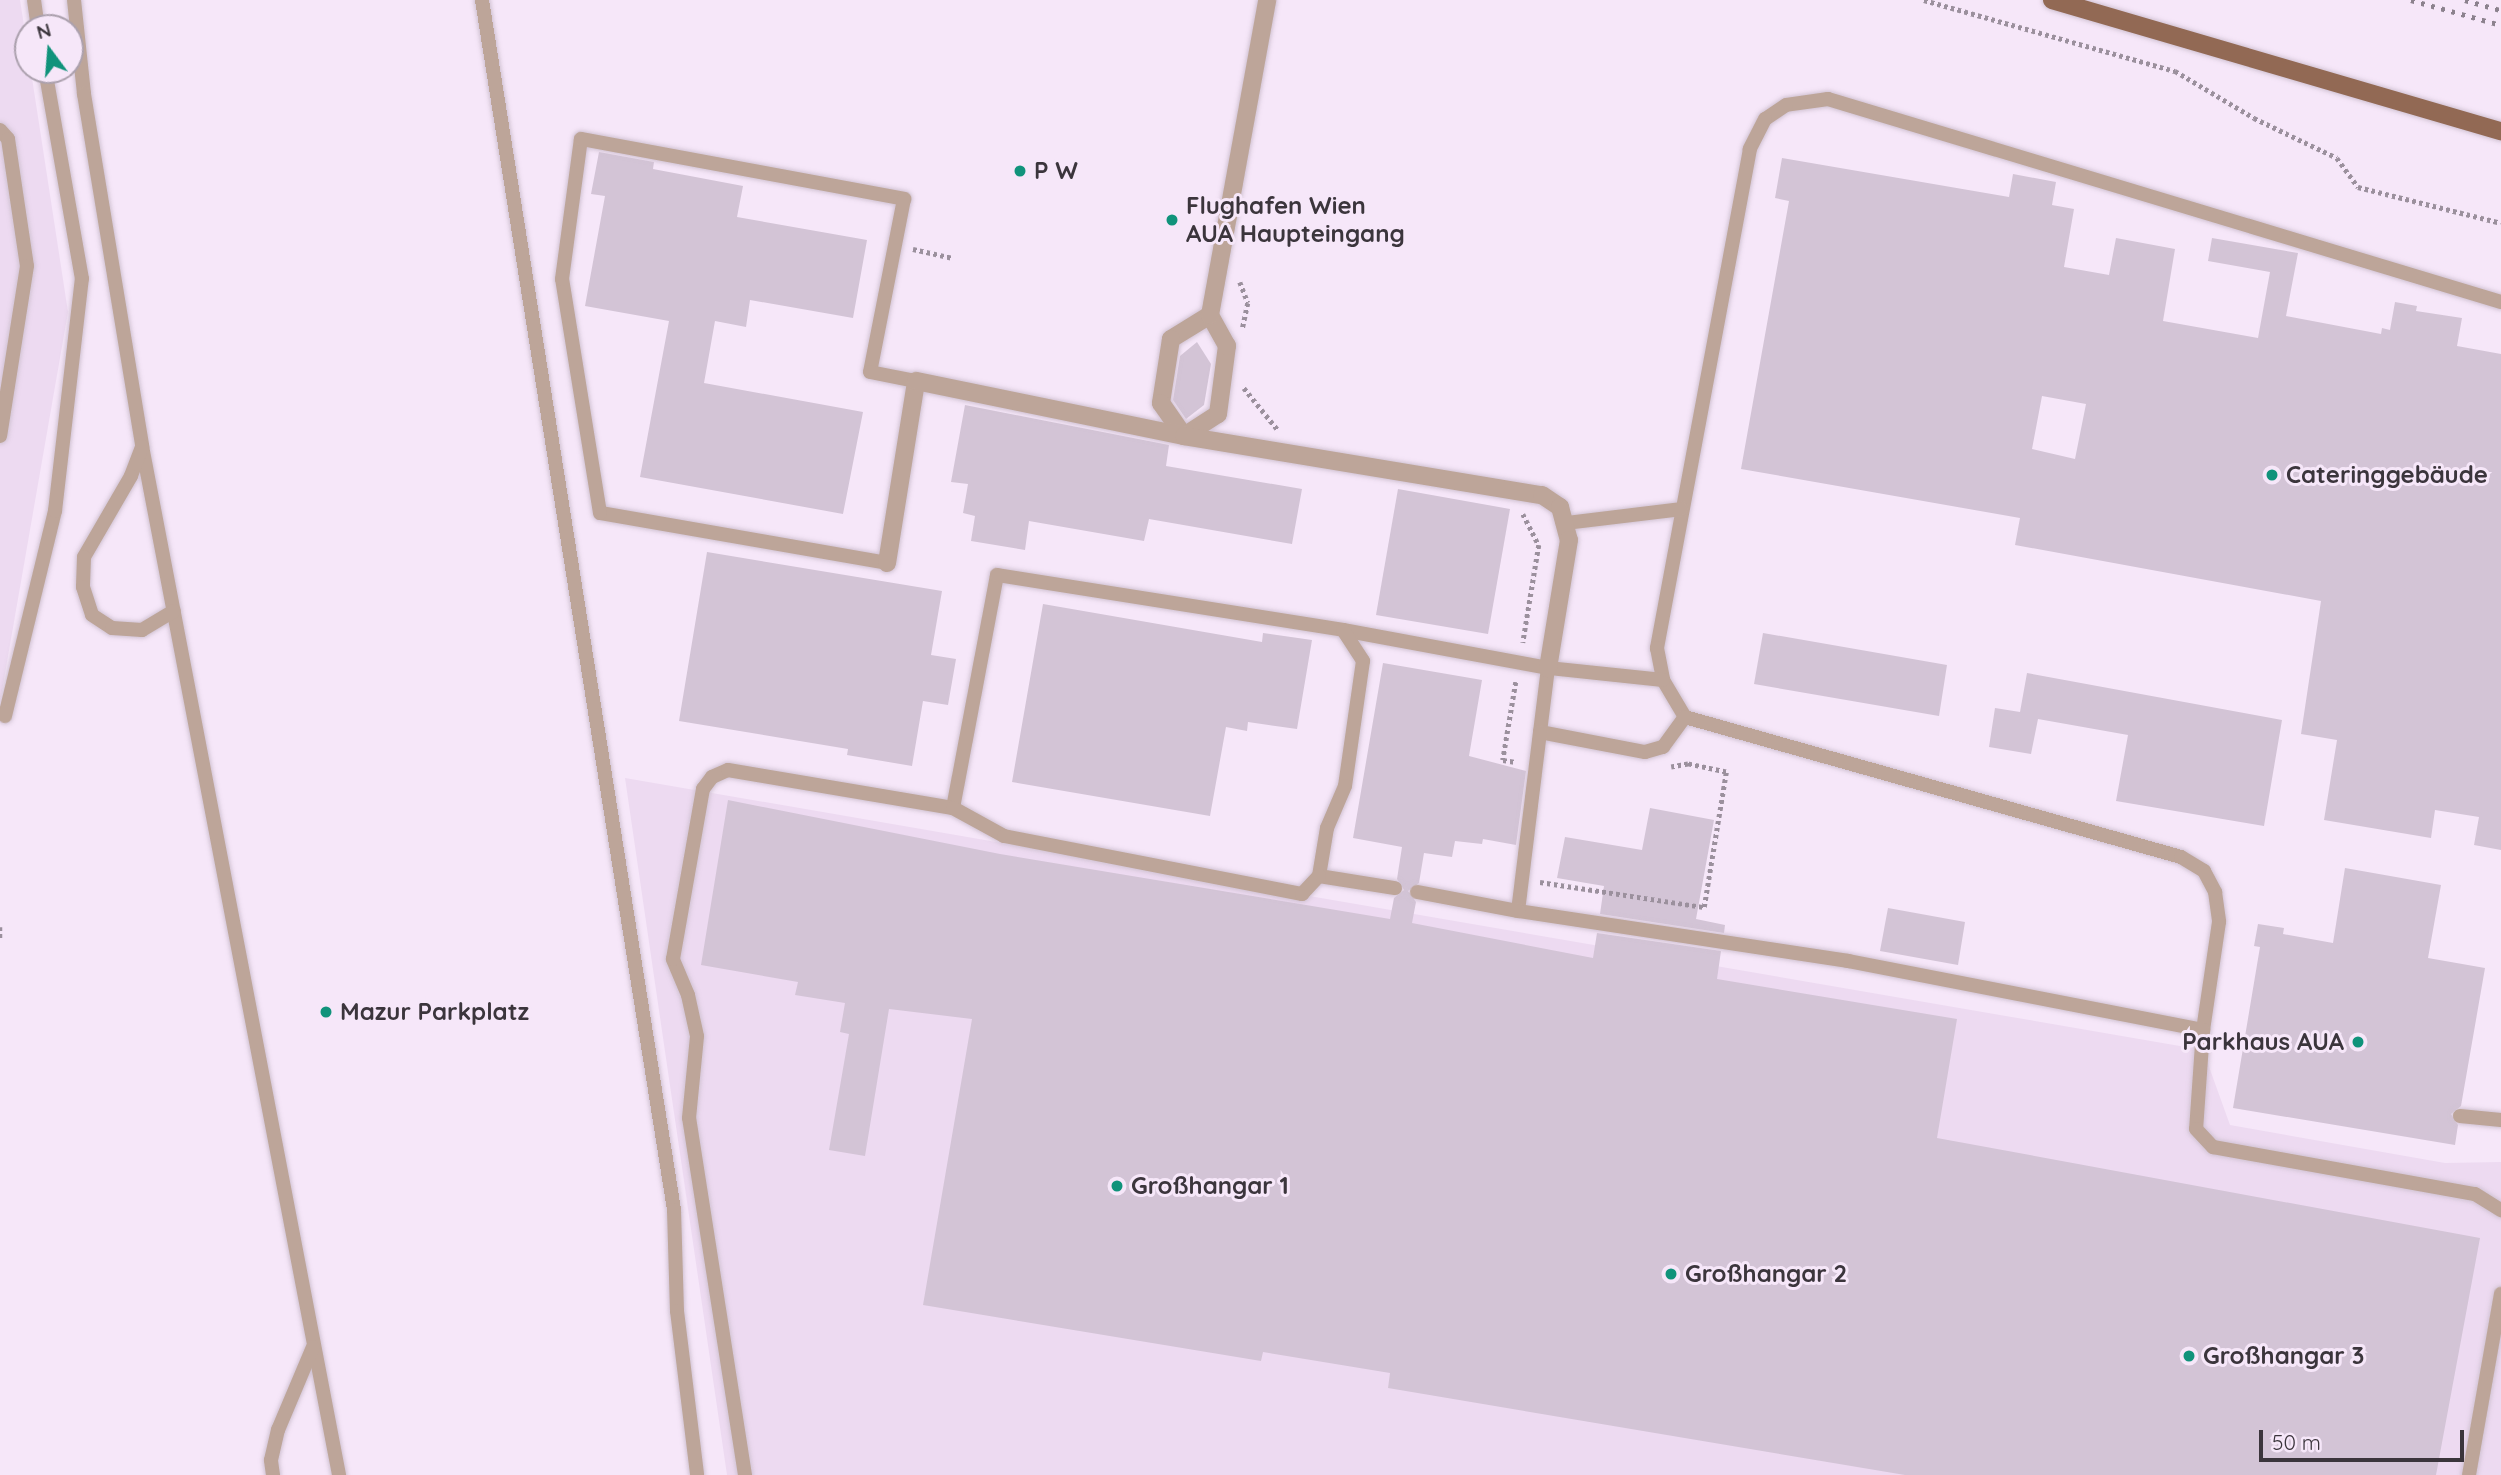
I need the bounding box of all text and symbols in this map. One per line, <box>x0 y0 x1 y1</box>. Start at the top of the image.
north arrow <box>14 14 84 84</box>
text: N <box>34 17 54 44</box>
place label: P W <box>1034 157 1078 185</box>
marker: P W <box>1012 163 1028 179</box>
place label: Flughafen Wien AUA Haupteingang <box>1186 192 1405 248</box>
marker: Flughafen Wien AUA Haupteingang <box>1164 212 1180 228</box>
place label: Cateringgebäude <box>2286 461 2488 489</box>
marker: Cateringgebäude <box>2264 467 2280 483</box>
place label: Mazur Parkplatz <box>340 998 529 1026</box>
marker: Mazur Parkplatz <box>318 1004 334 1020</box>
place label: Parkhaus AUA <box>2182 1028 2344 1056</box>
marker: Parkhaus AUA <box>2350 1034 2366 1050</box>
place label: Großhangar 1 <box>1131 1172 1289 1200</box>
marker: Großhangar 1 <box>1109 1178 1125 1194</box>
place label: Großhangar 2 <box>1685 1260 1847 1288</box>
marker: Großhangar 2 <box>1663 1266 1679 1282</box>
place label: Großhangar 3 <box>2203 1342 2364 1370</box>
marker: Großhangar 3 <box>2181 1348 2197 1364</box>
scale bar <box>2263 1416 2468 1460</box>
text: 50 m <box>2272 1429 2321 1455</box>

